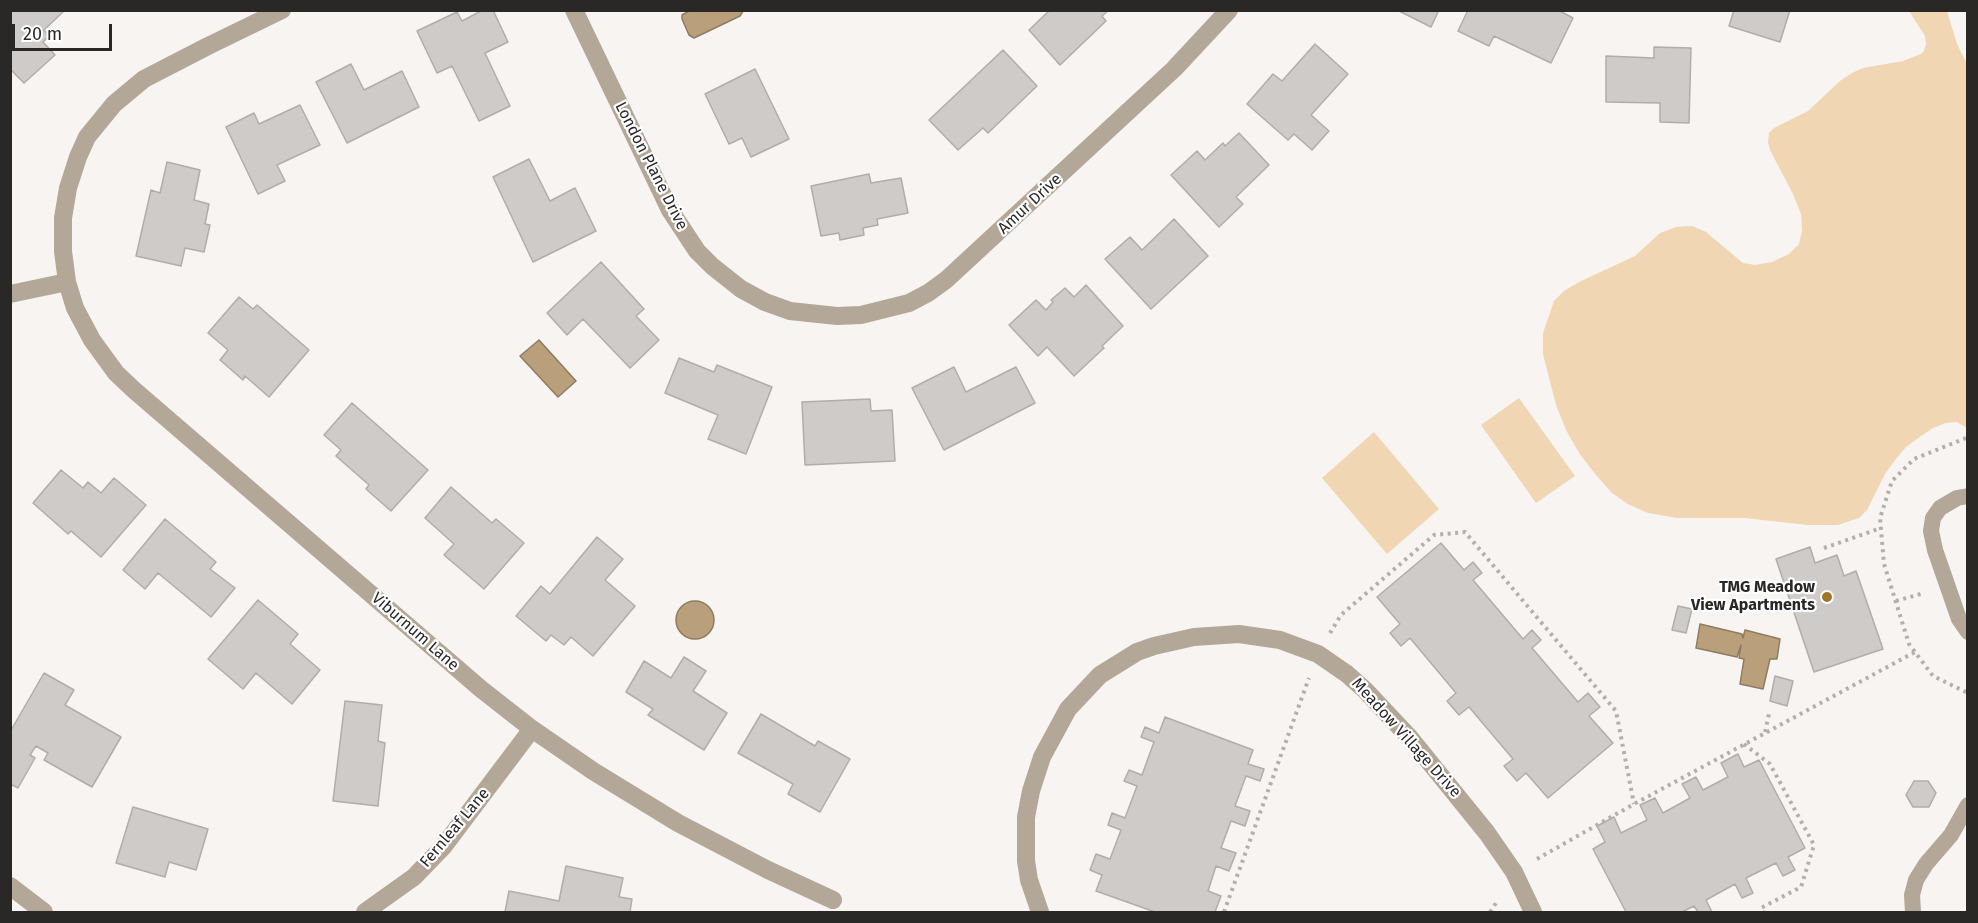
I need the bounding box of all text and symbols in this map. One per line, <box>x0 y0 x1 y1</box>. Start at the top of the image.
scale bar <box>15 12 116 50</box>
text: 20 m <box>23 23 62 45</box>
street label: London Plane Drive <box>610 99 692 233</box>
street label: Amur Drive <box>994 170 1066 238</box>
place label: TMG Meadow View Apartments <box>1691 578 1815 616</box>
street label: Viburnum Lane <box>367 589 463 675</box>
marker: TMG Meadow View Apartments <box>1820 590 1834 604</box>
street label: Meadow Village Drive <box>1347 674 1465 802</box>
street label: Fernleaf Lane <box>416 784 494 872</box>

